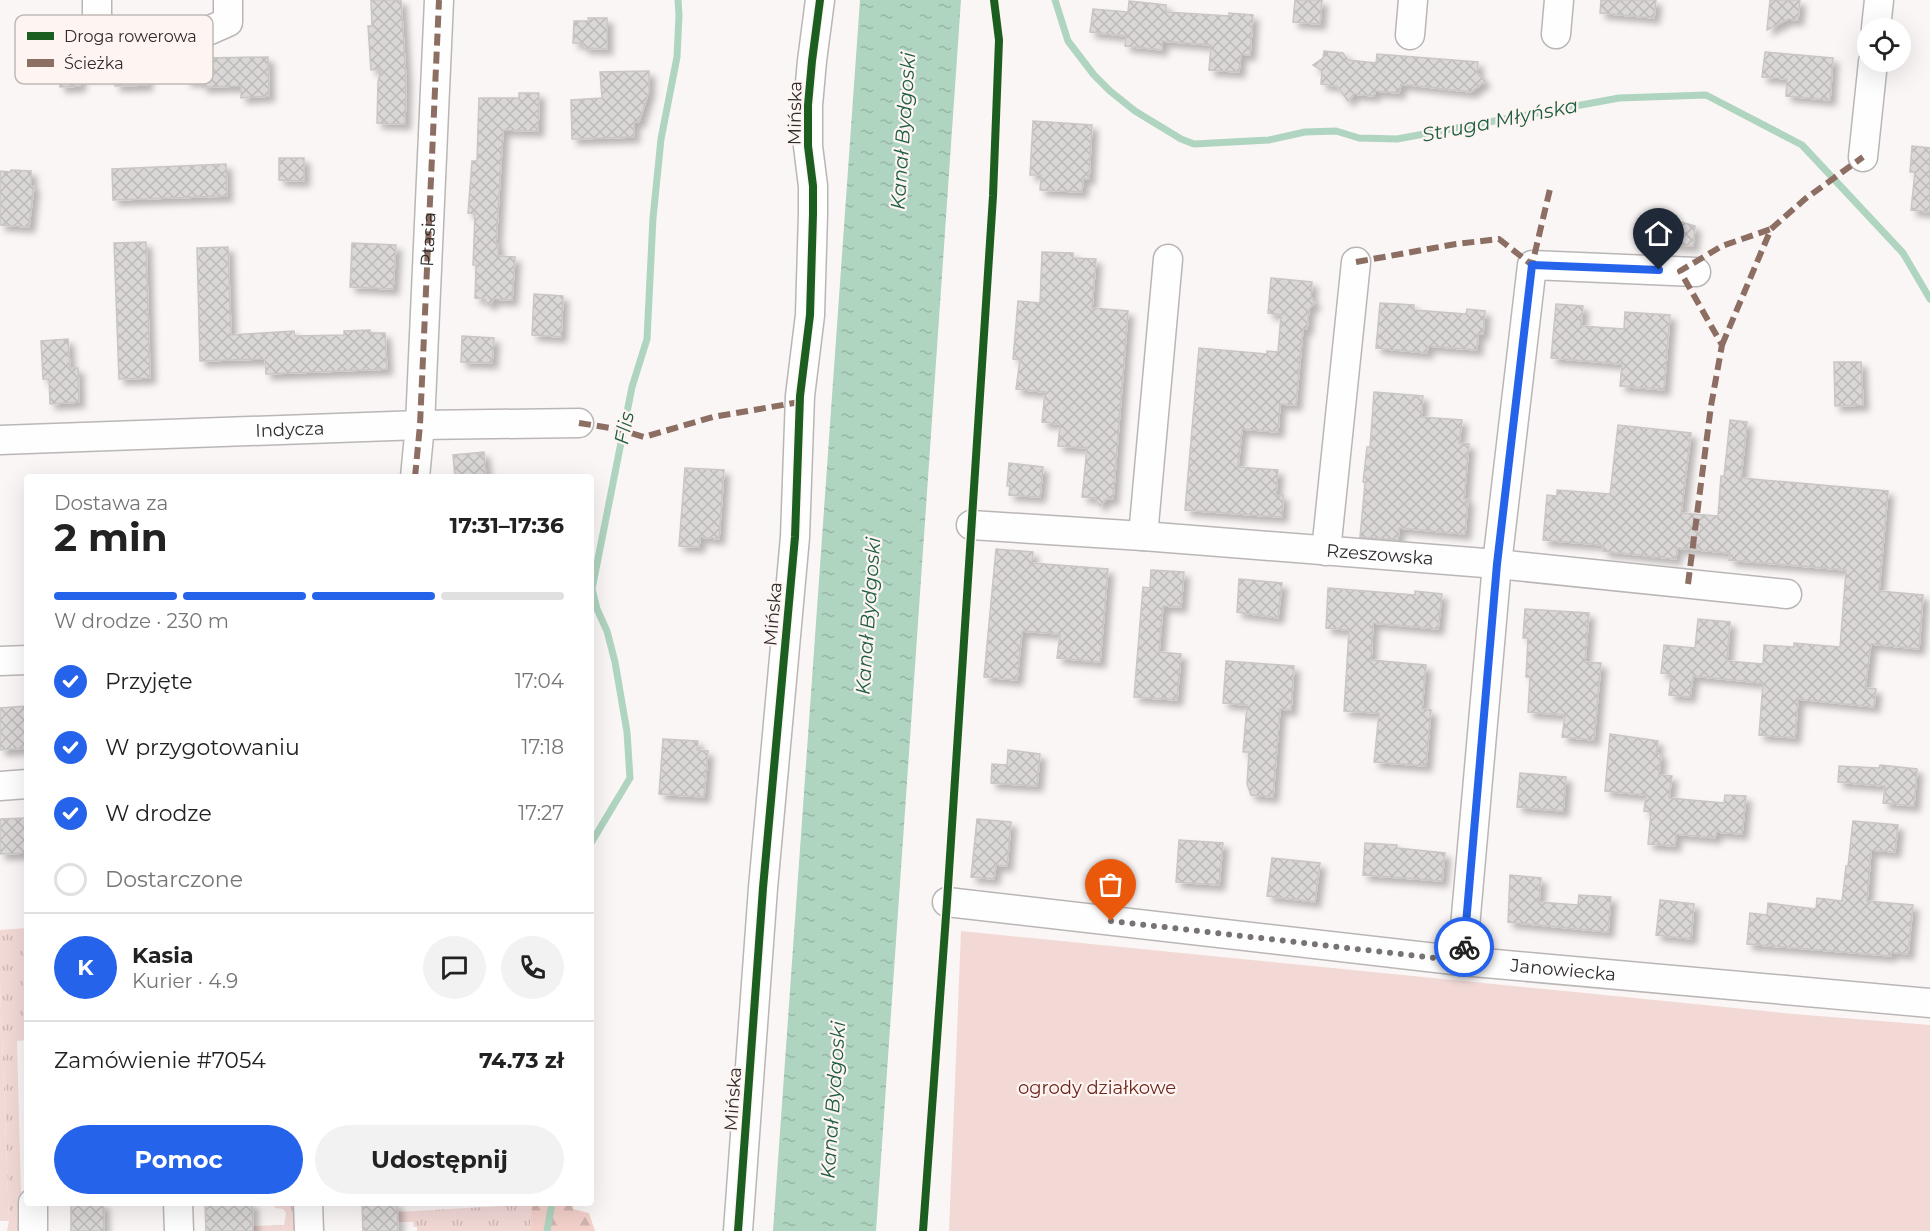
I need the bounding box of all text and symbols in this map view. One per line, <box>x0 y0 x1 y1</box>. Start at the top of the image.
legend <box>15 15 213 84</box>
map controls <box>1857 18 1911 72</box>
button: locate <box>1857 18 1911 72</box>
text: Droga rowerowa <box>64 27 197 46</box>
water label: Kanał Bydgoski <box>886 51 921 211</box>
text: Ścieżka <box>64 54 124 73</box>
street label: Mińska <box>783 81 807 145</box>
water label: Struga Młyńska <box>1420 93 1580 147</box>
pin <box>1633 208 1684 270</box>
street label: Ptasia <box>416 212 441 267</box>
icon: home <box>1642 217 1675 250</box>
water label: Flis <box>609 409 639 447</box>
street label: Indycza <box>255 417 325 442</box>
text: Dostawa za <box>54 491 168 515</box>
text: 17:31–17:36 <box>450 512 564 539</box>
text: 2 min <box>54 513 168 561</box>
water label: Kanał Bydgoski <box>851 536 886 696</box>
street label: Rzeszowska <box>1325 540 1434 570</box>
street label: Mińska <box>759 581 787 647</box>
text: W drodze · 230 m <box>54 609 229 633</box>
icon: check <box>54 665 87 698</box>
text: Przyjęte <box>105 668 193 695</box>
text: 17:04 <box>515 669 564 693</box>
icon: check <box>54 731 87 764</box>
text: W przygotowaniu <box>105 734 300 761</box>
text: 17:18 <box>521 735 564 759</box>
icon: check <box>54 797 87 830</box>
text: W drodze <box>105 800 212 827</box>
text: 17:27 <box>518 801 564 825</box>
pin <box>1085 859 1136 921</box>
text: Dostarczone <box>105 866 243 893</box>
icon: bag <box>1094 868 1127 901</box>
courier <box>1434 917 1494 977</box>
icon: bike <box>1448 931 1481 964</box>
button: chat <box>423 936 486 999</box>
button: phone <box>501 936 564 999</box>
text: Kasia <box>132 942 193 969</box>
text: K <box>77 954 94 981</box>
street label: Janowiecka <box>1509 954 1617 986</box>
text: Kurier · 4.9 <box>132 969 238 993</box>
water label: Kanał Bydgoski <box>816 1020 851 1180</box>
text: Zamówienie #7054 <box>54 1047 266 1074</box>
text: 74.73 zł <box>479 1047 564 1074</box>
street label: Mińska <box>720 1066 746 1132</box>
park label: ogrody działkowe <box>1018 1077 1176 1099</box>
button: Pomoc <box>54 1125 303 1194</box>
button: Udostępnij <box>315 1125 564 1194</box>

